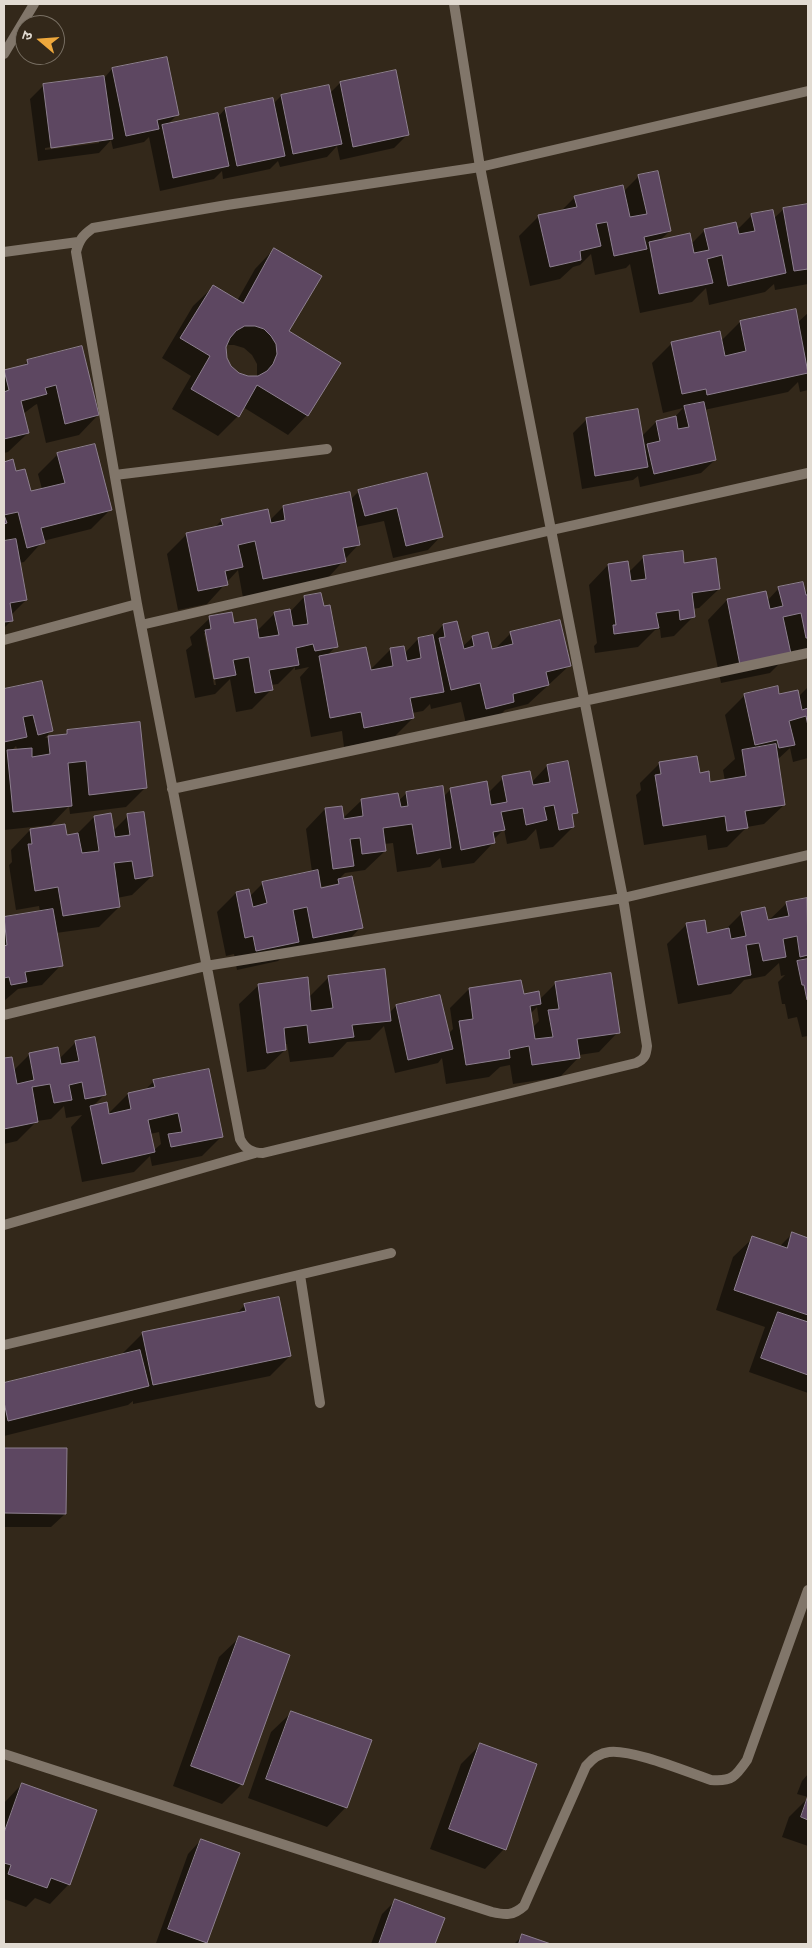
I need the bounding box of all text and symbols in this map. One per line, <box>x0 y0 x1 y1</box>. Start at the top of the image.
north arrow <box>15 15 65 65</box>
text: उ <box>18 29 36 42</box>

